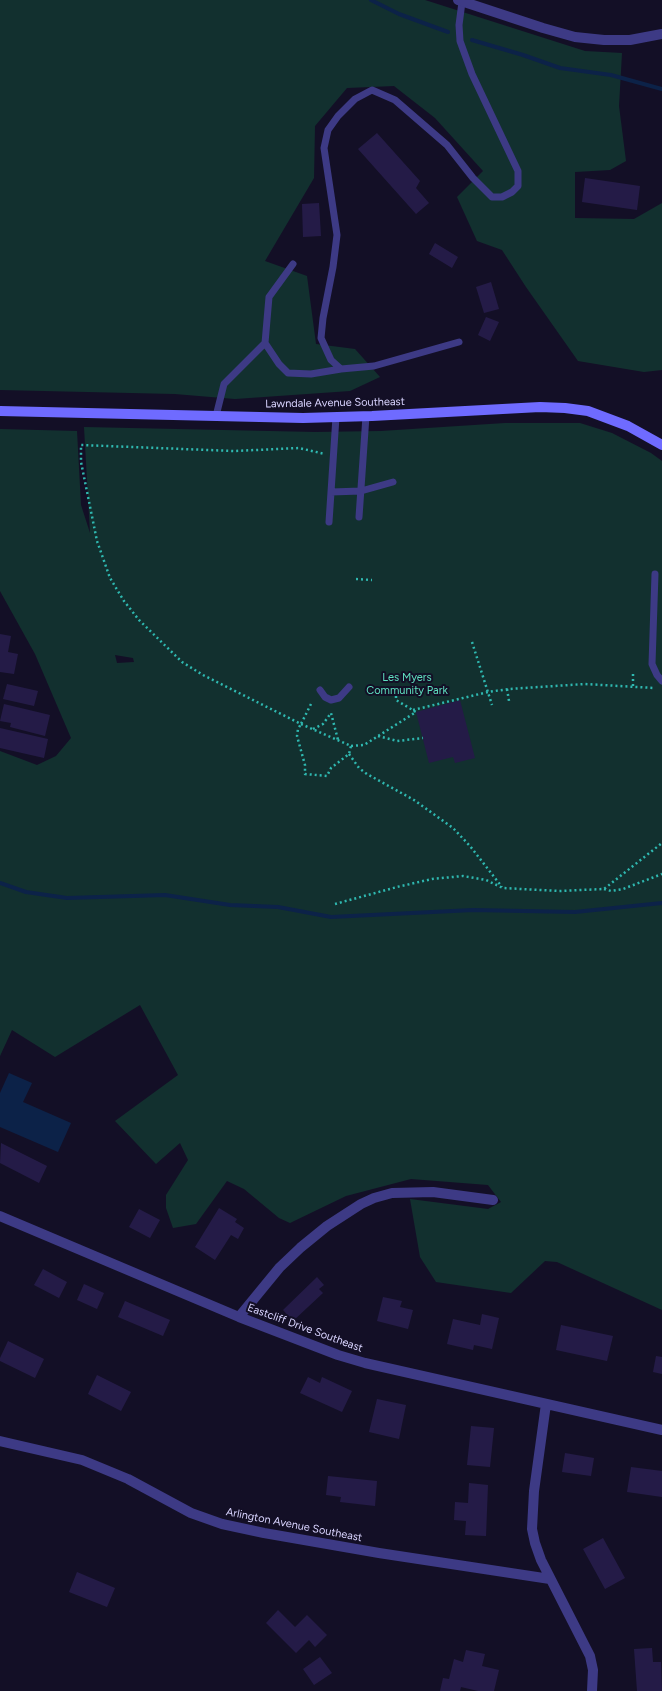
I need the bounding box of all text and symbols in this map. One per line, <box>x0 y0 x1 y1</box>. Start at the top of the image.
street label: Lawndale Avenue Southeast <box>265 395 405 411</box>
park label: Les Myers Community Park <box>366 671 448 697</box>
street label: Eastcliff Drive Southeast <box>246 1301 364 1355</box>
street label: Arlington Avenue Southeast <box>225 1505 363 1545</box>

